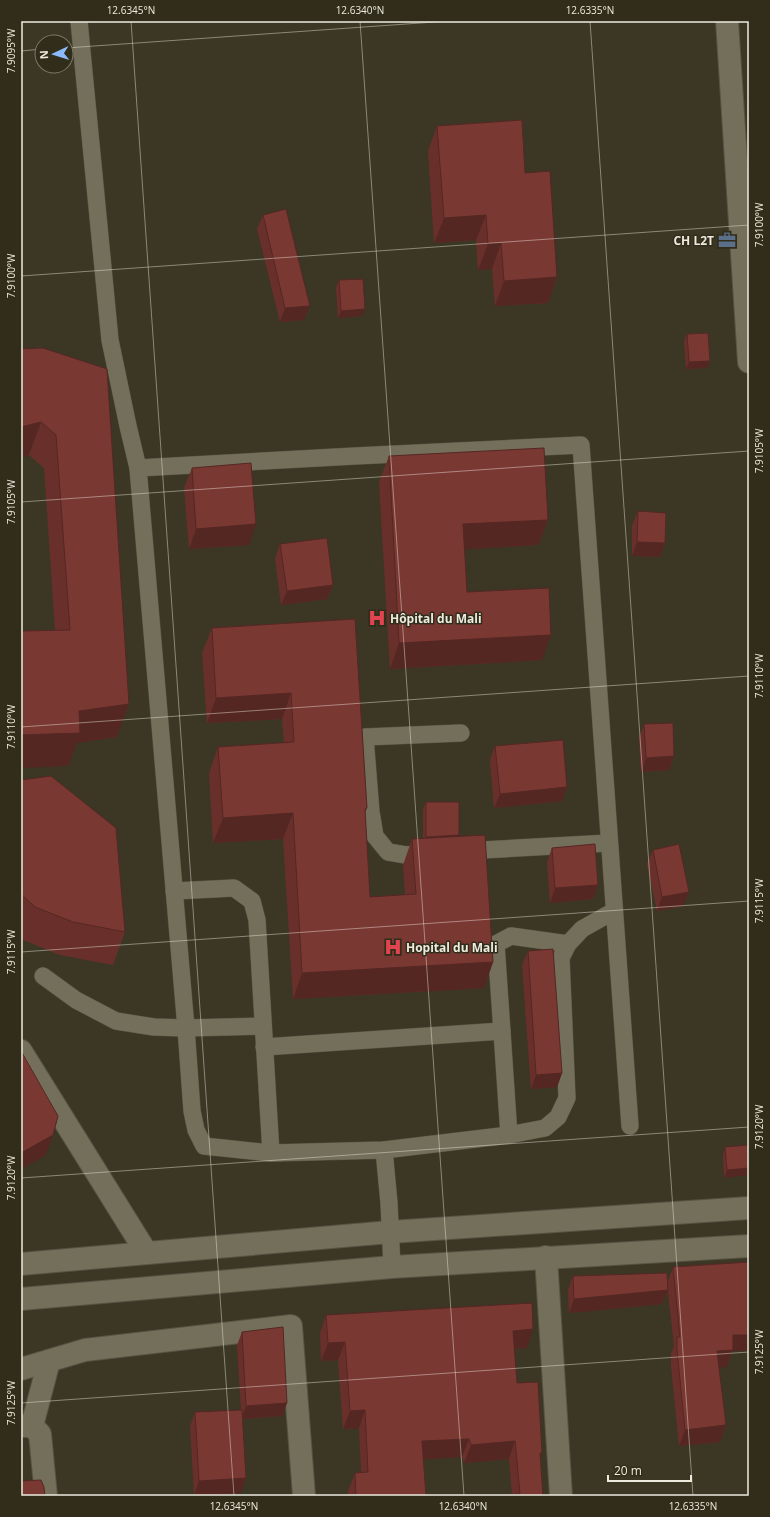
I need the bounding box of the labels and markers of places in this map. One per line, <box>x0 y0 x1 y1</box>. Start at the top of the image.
office icon: CH L2T <box>717 230 737 250</box>
place label: CH L2T <box>673 232 714 249</box>
hospital icon: Hôpital du Mali <box>367 608 387 628</box>
place label: Hôpital du Mali <box>390 610 482 627</box>
hospital icon: Hopital du Mali <box>383 937 403 957</box>
place label: Hopital du Mali <box>406 939 498 956</box>

